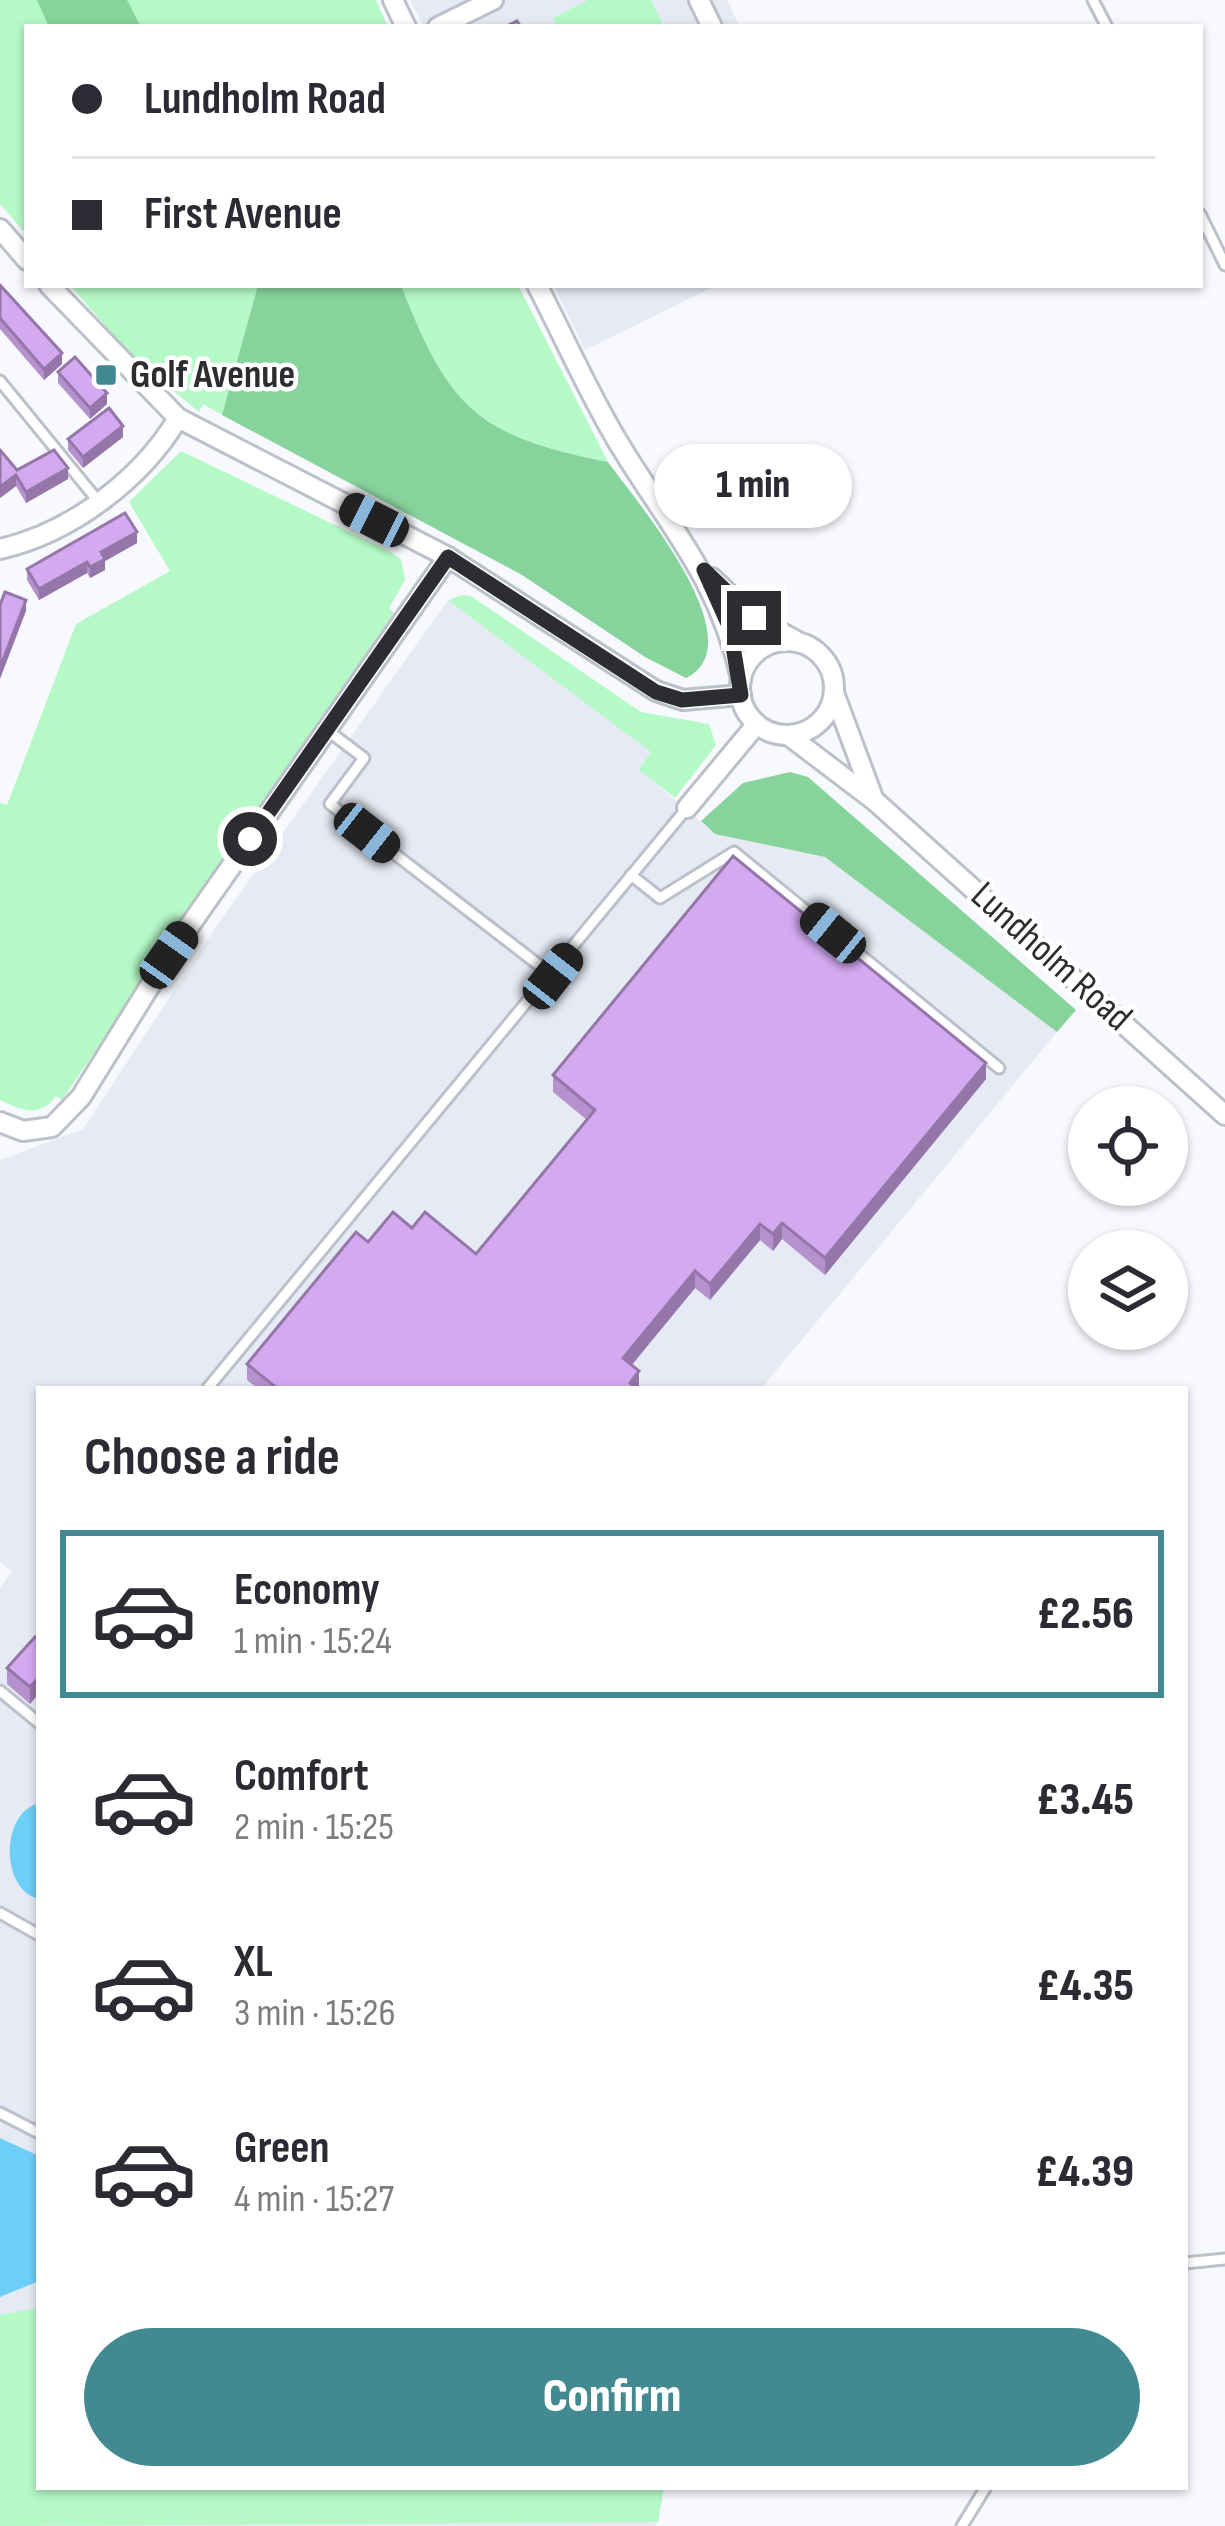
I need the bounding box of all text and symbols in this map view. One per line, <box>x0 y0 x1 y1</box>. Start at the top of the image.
text: Lundholm Road <box>144 72 386 127</box>
text: First Avenue <box>144 187 342 242</box>
place label: Golf Avenue <box>130 352 295 399</box>
marker: Golf Avenue <box>93 362 119 388</box>
callout: 1 min <box>655 444 853 528</box>
text: 1 min <box>716 462 790 509</box>
car <box>334 488 414 552</box>
route end <box>727 591 781 645</box>
car <box>328 797 406 869</box>
route start <box>223 812 277 866</box>
street label: Lundholm Road <box>961 873 1141 1041</box>
car <box>794 896 872 970</box>
car <box>134 915 204 995</box>
car <box>517 937 589 1015</box>
map controls <box>1068 1086 1188 1350</box>
button: locate <box>1068 1086 1188 1206</box>
button: layers <box>1068 1230 1188 1350</box>
text: Choose a ride <box>84 1425 340 1490</box>
icon: car <box>90 1560 198 1668</box>
text: Economy <box>234 1563 380 1618</box>
text: £2.56 <box>1037 1587 1134 1642</box>
text: 1 min · 15:24 <box>234 1618 392 1665</box>
icon: car <box>90 1746 198 1854</box>
text: Comfort <box>234 1749 369 1804</box>
text: £3.45 <box>1036 1773 1134 1828</box>
text: 2 min · 15:25 <box>234 1804 394 1851</box>
icon: car <box>90 1932 198 2040</box>
text: XL <box>234 1935 273 1990</box>
text: £4.35 <box>1037 1959 1134 2014</box>
text: 3 min · 15:26 <box>234 1990 396 2037</box>
icon: car <box>90 2118 198 2226</box>
text: Green <box>234 2121 330 2176</box>
text: £4.39 <box>1035 2145 1134 2200</box>
text: 4 min · 15:27 <box>234 2176 394 2223</box>
button: Confirm <box>84 2328 1140 2466</box>

